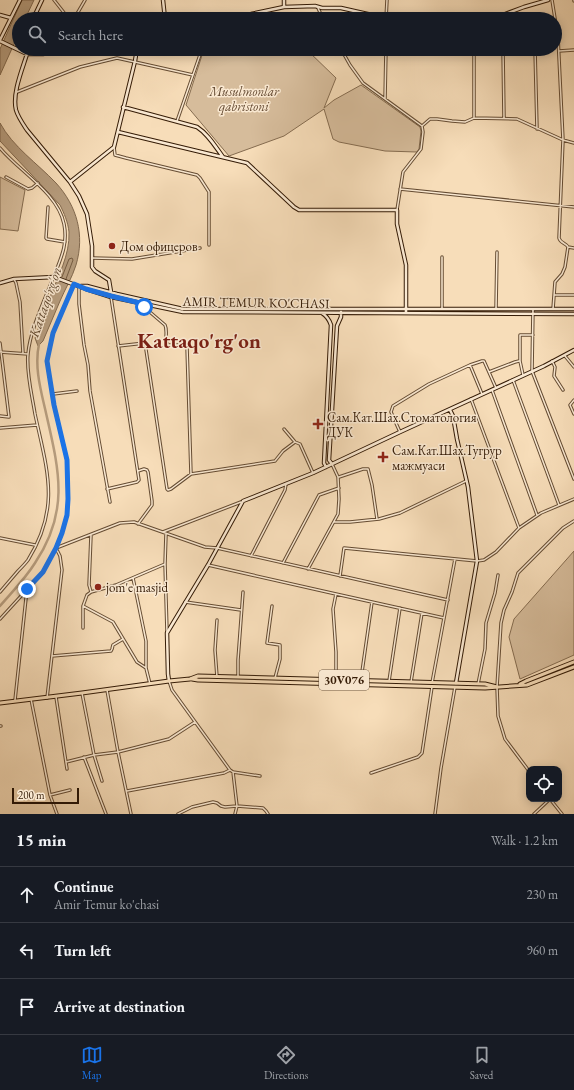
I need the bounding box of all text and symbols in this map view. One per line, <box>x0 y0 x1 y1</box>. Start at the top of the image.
search box <box>12 12 562 56</box>
icon: search <box>26 23 48 45</box>
text: Search here <box>58 25 123 44</box>
park label: Musulmonlar qabristoni <box>208 83 280 116</box>
place label: Дом офицеров <box>120 238 198 255</box>
marker: Дом офицеров <box>107 241 117 251</box>
water label: Kattaqo'rg'on <box>24 265 66 341</box>
street label: AMIR TEMUR KO'CHASI <box>181 293 330 312</box>
route start <box>135 298 153 316</box>
district label: Kattaqo'rg'on <box>137 327 261 354</box>
place label: Сам.Кат.Шах.Стоматология ДУК <box>327 409 477 441</box>
marker: Сам.Кат.Шах.Стоматология ДУК <box>312 418 324 430</box>
place label: Сам.Кат.Шах.Тугрур мажмуаси <box>392 442 502 474</box>
marker: Сам.Кат.Шах.Тугрур мажмуаси <box>377 451 389 463</box>
place label: jom'e masjid <box>105 579 168 596</box>
route end <box>18 580 36 598</box>
marker: jom'e masjid <box>93 582 103 592</box>
road number: 30V076 <box>319 670 369 690</box>
map controls <box>526 766 562 802</box>
button: locate <box>526 766 562 802</box>
scale bar <box>12 786 79 805</box>
text: 200 m <box>18 788 45 802</box>
text: 15 min <box>16 829 66 851</box>
text: Walk · 1.2 km <box>491 832 558 849</box>
text: Continue <box>54 877 114 896</box>
icon: ahead <box>16 884 38 906</box>
text: 230 m <box>527 886 558 903</box>
text: Amir Temur ko'chasi <box>54 896 159 913</box>
icon: left <box>16 940 38 962</box>
text: Turn left <box>54 941 111 960</box>
text: 960 m <box>527 942 558 959</box>
icon: arrive <box>16 996 38 1018</box>
text: Arrive at destination <box>54 997 185 1016</box>
tab: Map <box>81 1044 103 1082</box>
tab: Directions <box>264 1044 308 1082</box>
tab: Saved <box>470 1044 493 1082</box>

